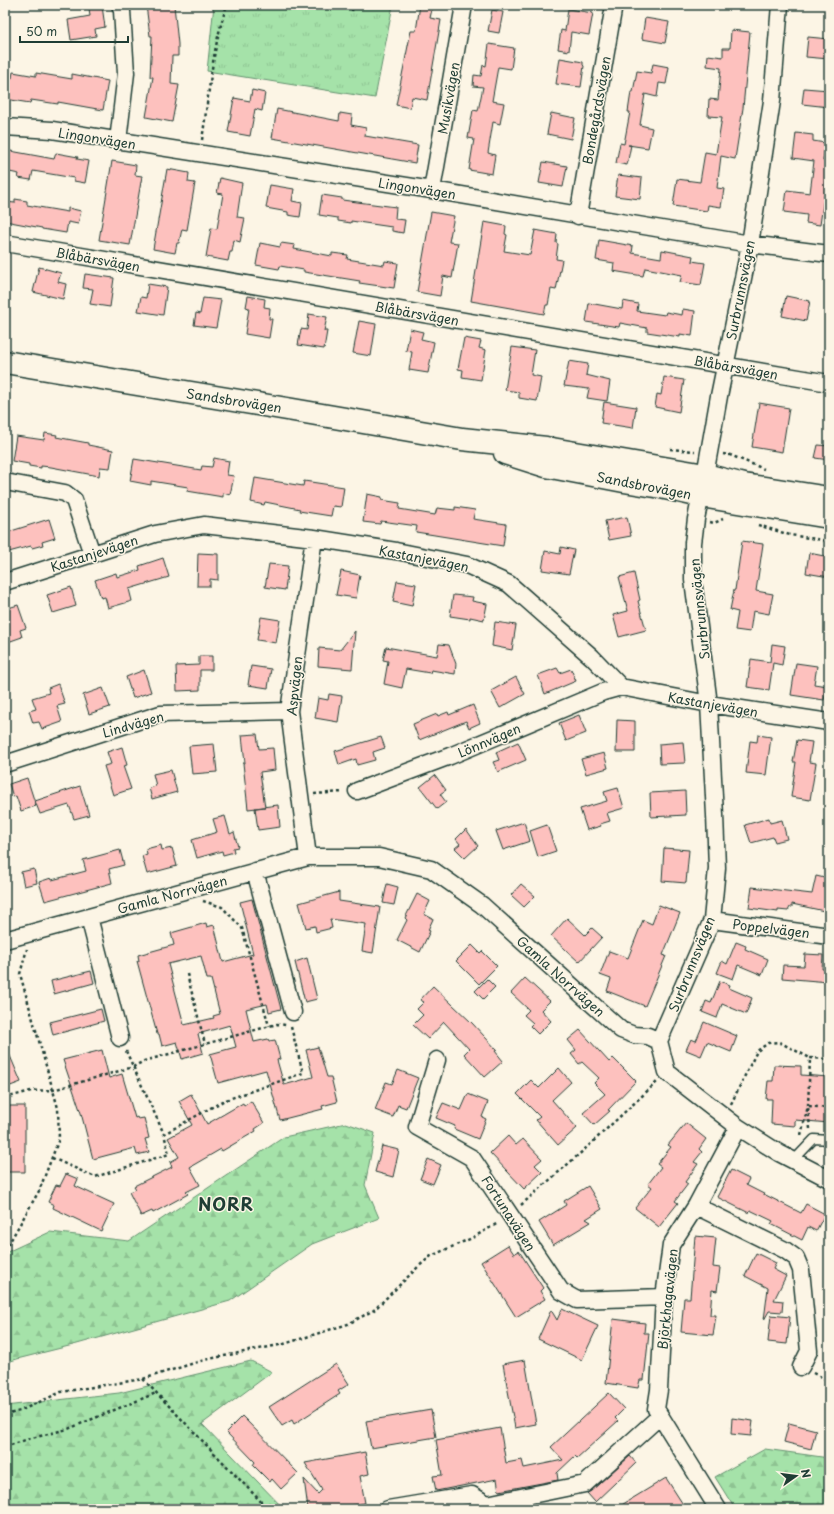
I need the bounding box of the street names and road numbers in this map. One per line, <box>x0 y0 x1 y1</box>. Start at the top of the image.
street label: Bondegårdsvägen <box>577 54 615 166</box>
street label: Musikvägen <box>432 60 464 136</box>
street label: Lingonvägen <box>57 122 137 154</box>
street label: Lingonvägen <box>377 172 457 204</box>
street label: Surbrunnsvägen <box>721 238 759 342</box>
street label: Blåbärsvägen <box>54 242 142 276</box>
street label: Blåbärsvägen <box>373 296 461 330</box>
street label: Blåbärsvägen <box>692 350 780 384</box>
street label: Sandsbrovägen <box>185 383 283 417</box>
street label: Sandsbrovägen <box>595 466 693 504</box>
street label: Kastanjevägen <box>48 530 140 576</box>
street label: Kastanjevägen <box>377 540 471 576</box>
street label: Surbrunnsvägen <box>684 558 714 660</box>
street label: Aspvägen <box>281 655 307 717</box>
street label: Kastanjevägen <box>666 687 760 721</box>
street label: Lindvägen <box>100 706 166 742</box>
street label: Lönnvägen <box>455 718 523 762</box>
street label: Gamla Norrvägen <box>115 870 229 918</box>
street label: Surbrunnsvägen <box>663 914 719 1014</box>
street label: Poppelvägen <box>731 914 811 942</box>
street label: Gamla Norrvägen <box>513 931 609 1021</box>
street label: Fortunavägen <box>477 1172 541 1254</box>
street label: Björkhagavägen <box>652 1248 682 1350</box>

